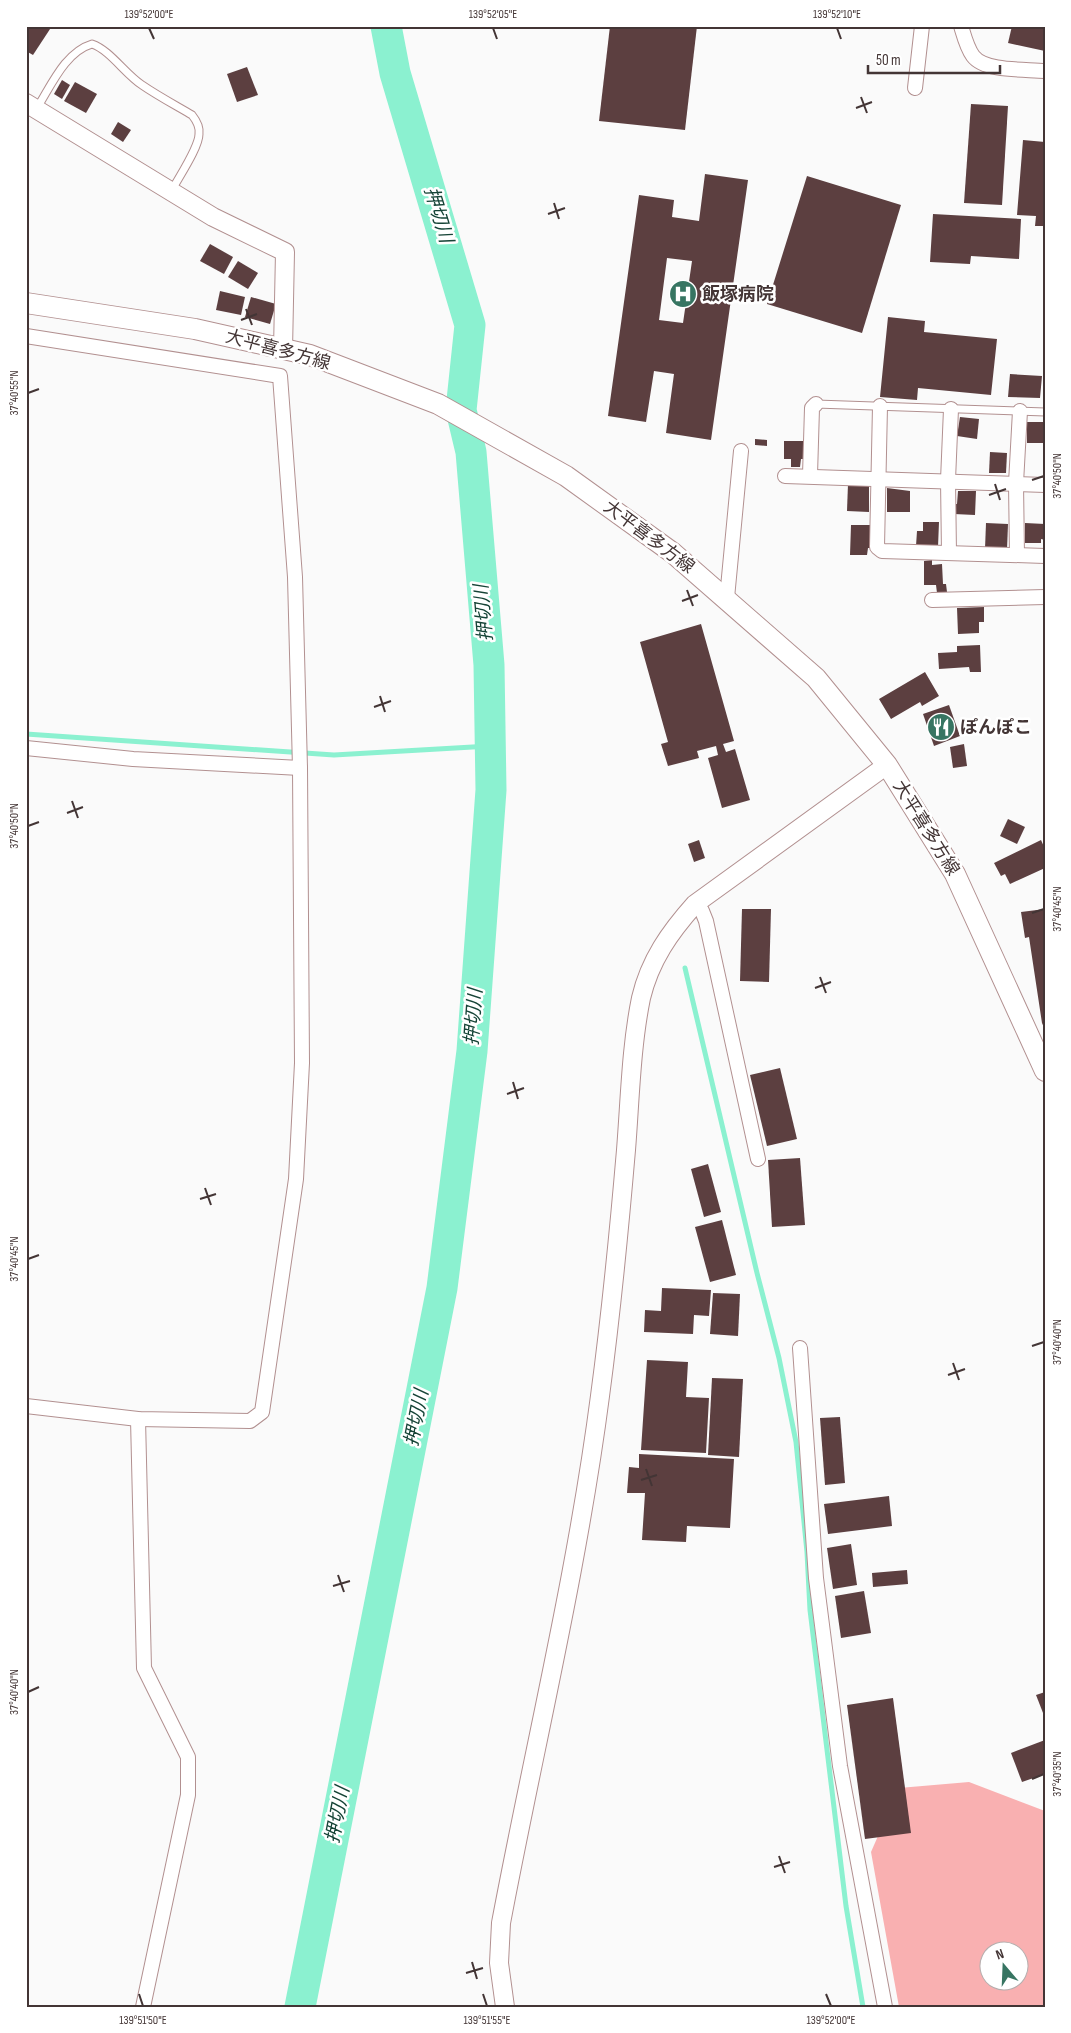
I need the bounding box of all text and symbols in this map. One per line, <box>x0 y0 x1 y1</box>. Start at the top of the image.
text: 139°52'00"E <box>125 7 174 22</box>
text: 139°52'05"E <box>469 7 517 22</box>
text: 139°52'10"E <box>813 7 861 22</box>
scale bar <box>868 42 1001 74</box>
text: 50 m <box>876 51 901 70</box>
water label: 押切川 <box>419 184 458 248</box>
hospital icon: 飯塚病院 <box>668 279 698 309</box>
place label: 飯塚病院 <box>702 284 774 305</box>
street label: 大平喜多方線 <box>223 326 333 374</box>
text: 37°40'55"N <box>7 370 22 416</box>
text: 37°40'50"N <box>1050 453 1065 499</box>
street label: 大平喜多方線 <box>600 496 698 578</box>
water label: 押切川 <box>470 582 498 642</box>
restaurant icon: ぽんぽこ <box>926 712 956 742</box>
place label: ぽんぽこ <box>960 717 1032 738</box>
street label: 大平喜多方線 <box>888 777 964 879</box>
text: 37°40'50"N <box>7 803 22 849</box>
text: 37°40'45"N <box>1050 886 1065 932</box>
water label: 押切川 <box>461 986 488 1046</box>
text: 37°40'45"N <box>7 1236 22 1282</box>
text: 37°40'40"N <box>1050 1319 1065 1365</box>
water label: 押切川 <box>400 1386 434 1448</box>
text: 37°40'40"N <box>7 1669 22 1715</box>
text: 37°40'35"N <box>1050 1751 1065 1797</box>
water label: 押切川 <box>321 1783 355 1845</box>
north arrow <box>978 1940 1028 1990</box>
text: N <box>994 1945 1006 1963</box>
text: 139°51'50"E <box>119 2013 167 2028</box>
text: 139°51'55"E <box>464 2013 510 2028</box>
text: 139°52'00"E <box>807 2013 856 2028</box>

